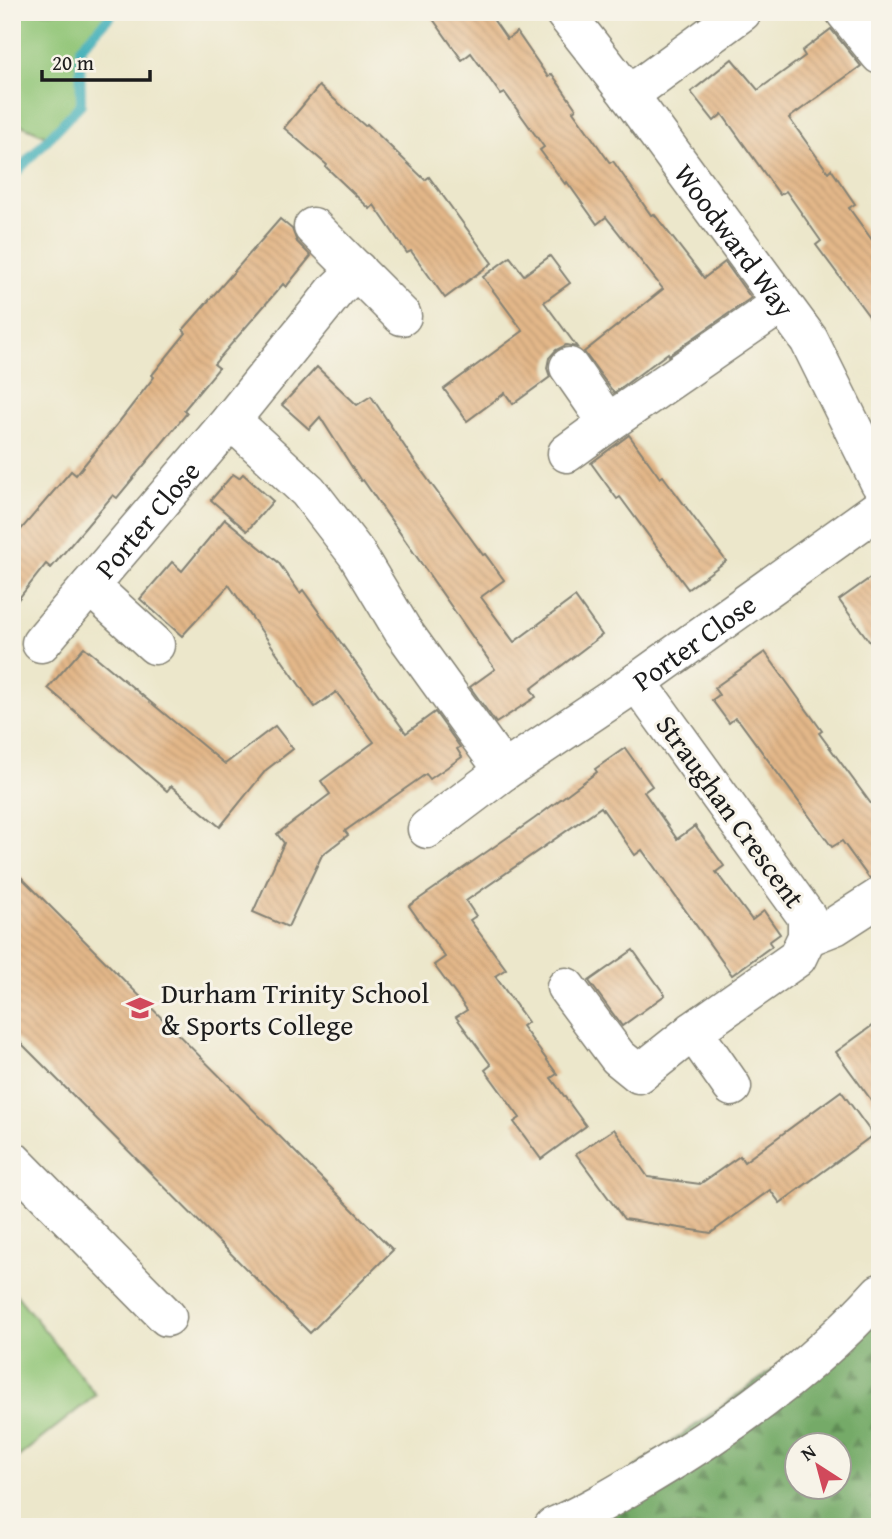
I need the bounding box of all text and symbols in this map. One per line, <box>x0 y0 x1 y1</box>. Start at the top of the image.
scale bar <box>42 38 150 82</box>
text: 20 m <box>52 47 94 78</box>
street label: Woodward Way <box>665 155 806 325</box>
street label: Porter Close <box>85 451 209 587</box>
street label: Porter Close <box>623 583 764 700</box>
street label: Straughan Crescent <box>647 706 815 916</box>
place label: Durham Trinity School & Sports College <box>161 972 429 1045</box>
school or university icon: Durham Trinity School & Sports College <box>125 993 155 1023</box>
north arrow <box>784 1430 854 1500</box>
text: N <box>795 1437 822 1467</box>

